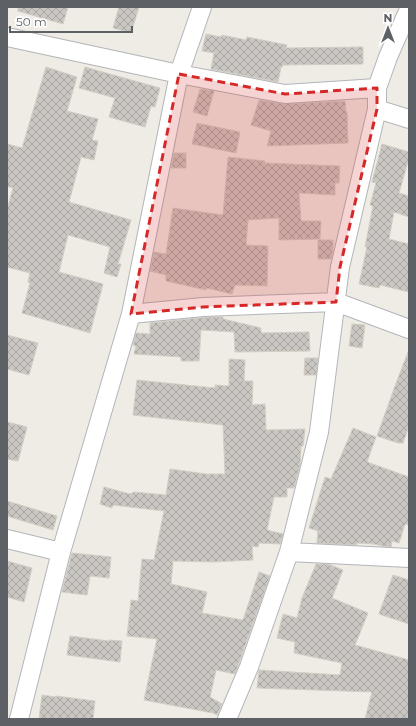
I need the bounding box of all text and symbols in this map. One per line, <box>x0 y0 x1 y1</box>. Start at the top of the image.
scale bar <box>10 8 132 34</box>
north arrow <box>368 8 408 48</box>
text: N <box>384 11 392 25</box>
text: 50 m <box>16 14 47 29</box>

